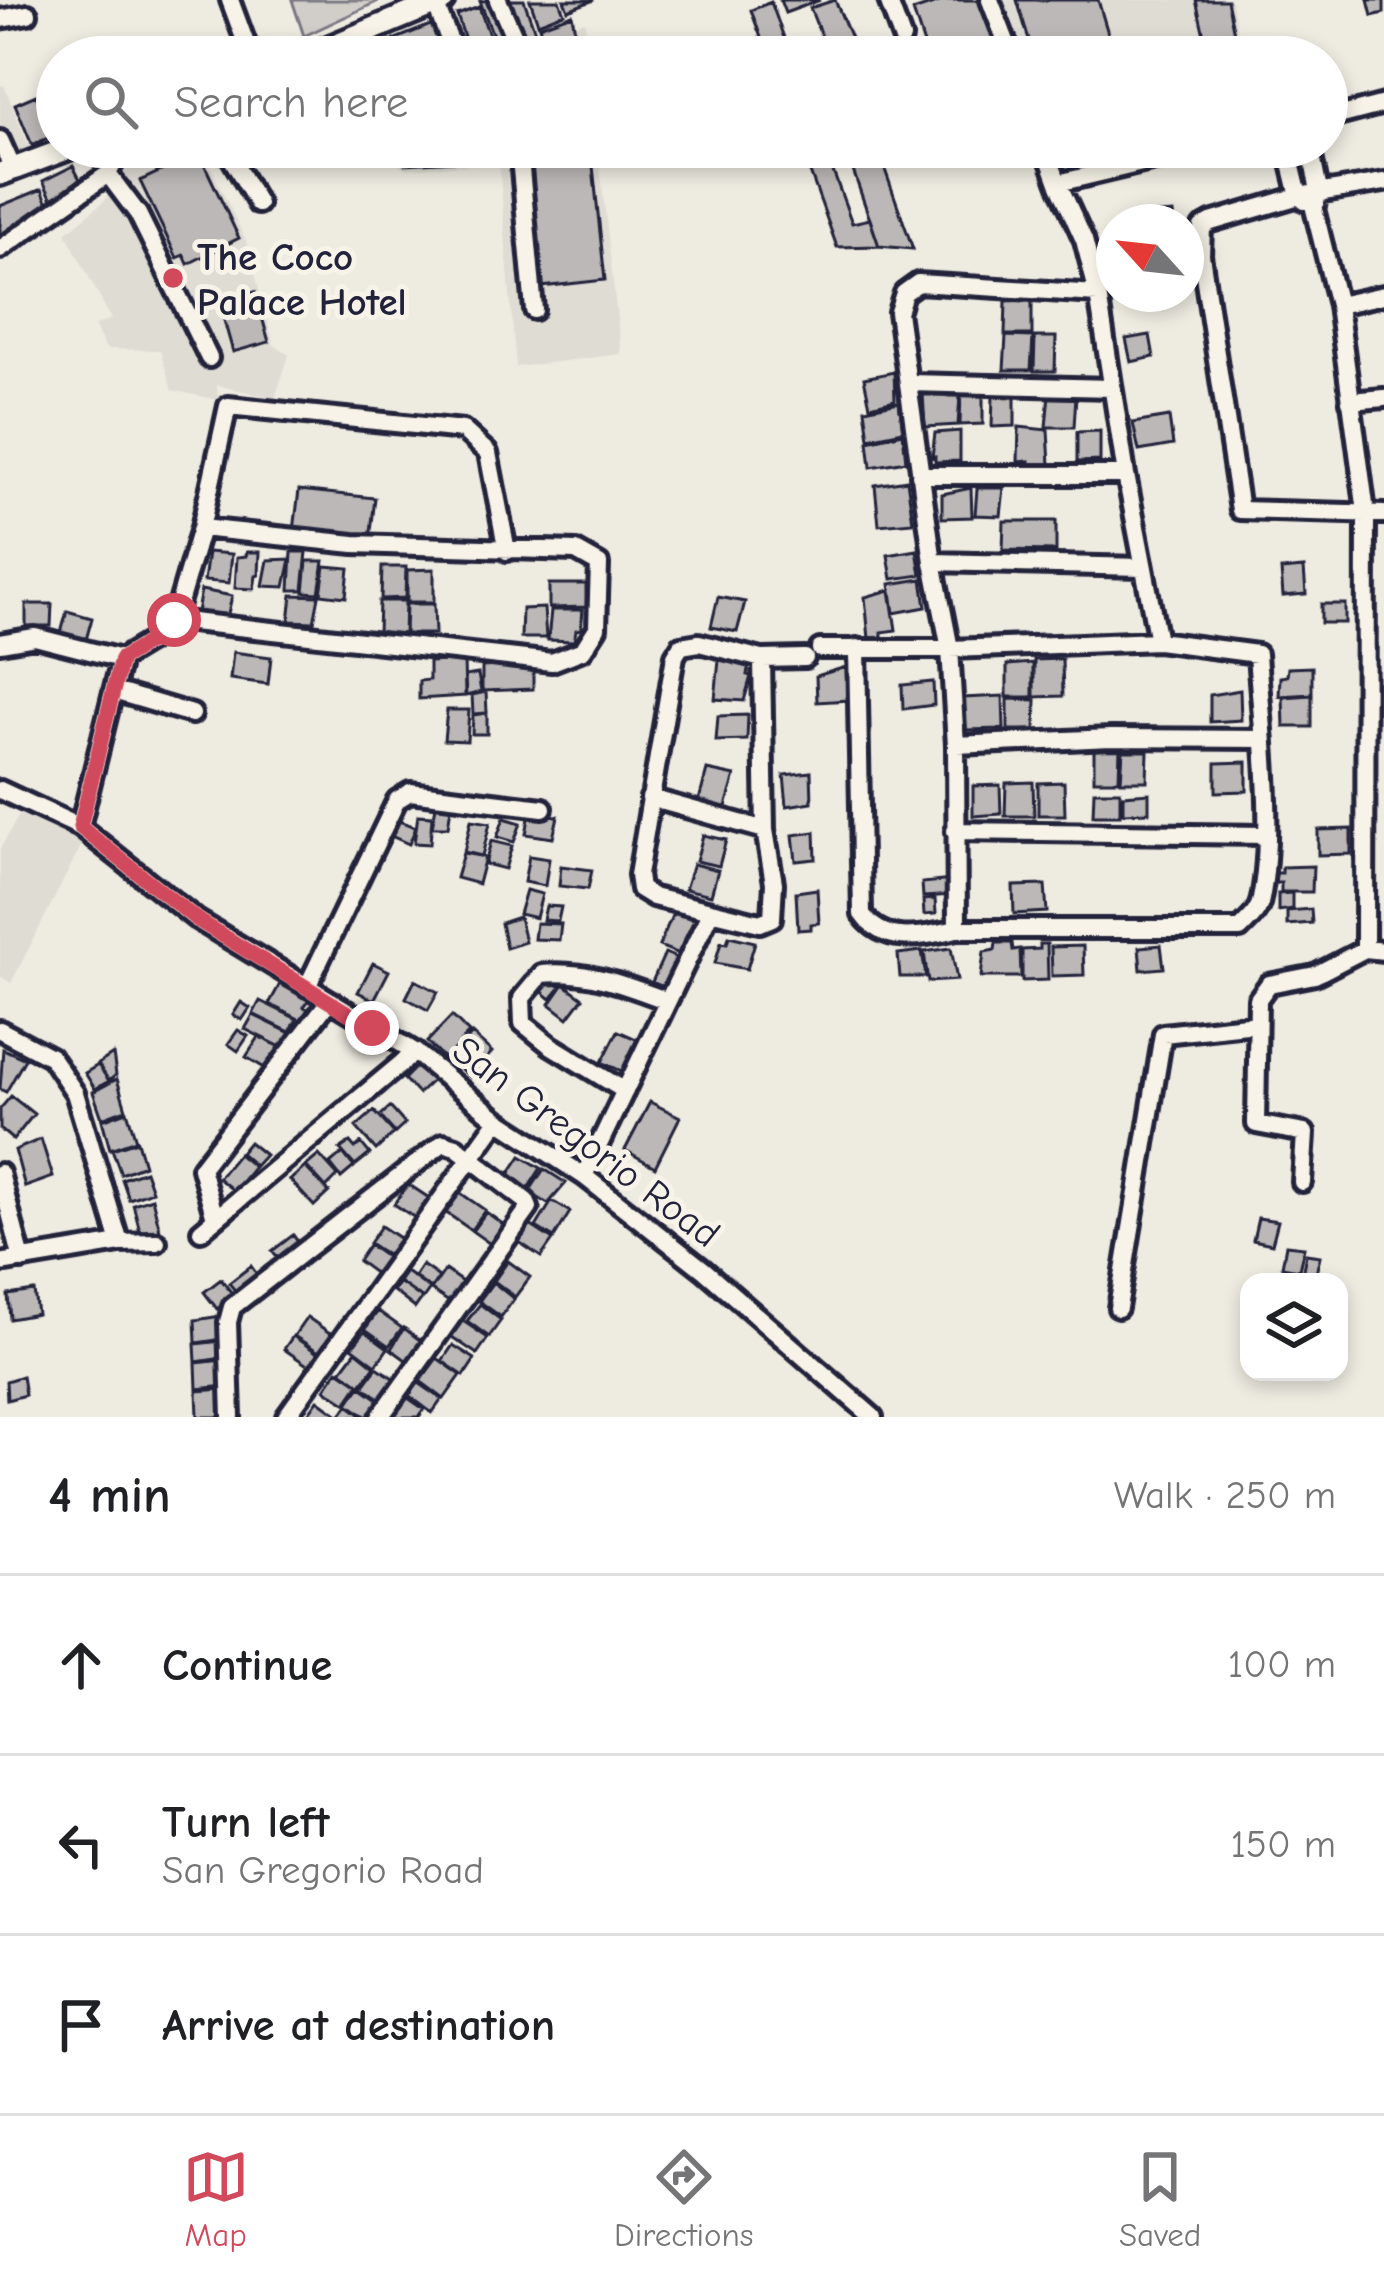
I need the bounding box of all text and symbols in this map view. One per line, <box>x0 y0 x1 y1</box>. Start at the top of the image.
search box <box>36 36 1348 168</box>
icon: search <box>78 69 144 135</box>
text: Search here <box>174 76 408 128</box>
north arrow <box>1096 204 1204 312</box>
place label: The Coco Palace Hotel <box>197 235 407 325</box>
marker: The Coco Palace Hotel <box>160 265 186 291</box>
route start <box>147 593 201 647</box>
route end <box>345 1001 399 1055</box>
street label: San Gregorio Road <box>444 1027 728 1257</box>
map controls <box>1240 1273 1348 1381</box>
button: layers <box>1240 1273 1348 1381</box>
text: 4 min <box>48 1466 171 1525</box>
text: Walk · 250 m <box>1114 1473 1336 1518</box>
icon: ahead <box>48 1632 114 1698</box>
text: Continue <box>162 1639 332 1691</box>
text: 100 m <box>1228 1642 1336 1687</box>
text: Turn left <box>162 1796 329 1848</box>
icon: left <box>48 1812 114 1878</box>
text: 150 m <box>1230 1822 1336 1867</box>
text: San Gregorio Road <box>162 1848 484 1893</box>
icon: arrive <box>48 1992 114 2058</box>
text: Arrive at destination <box>162 1999 555 2051</box>
tab: Map <box>183 2144 249 2254</box>
tab: Directions <box>614 2144 754 2254</box>
tab: Saved <box>1119 2144 1201 2254</box>

